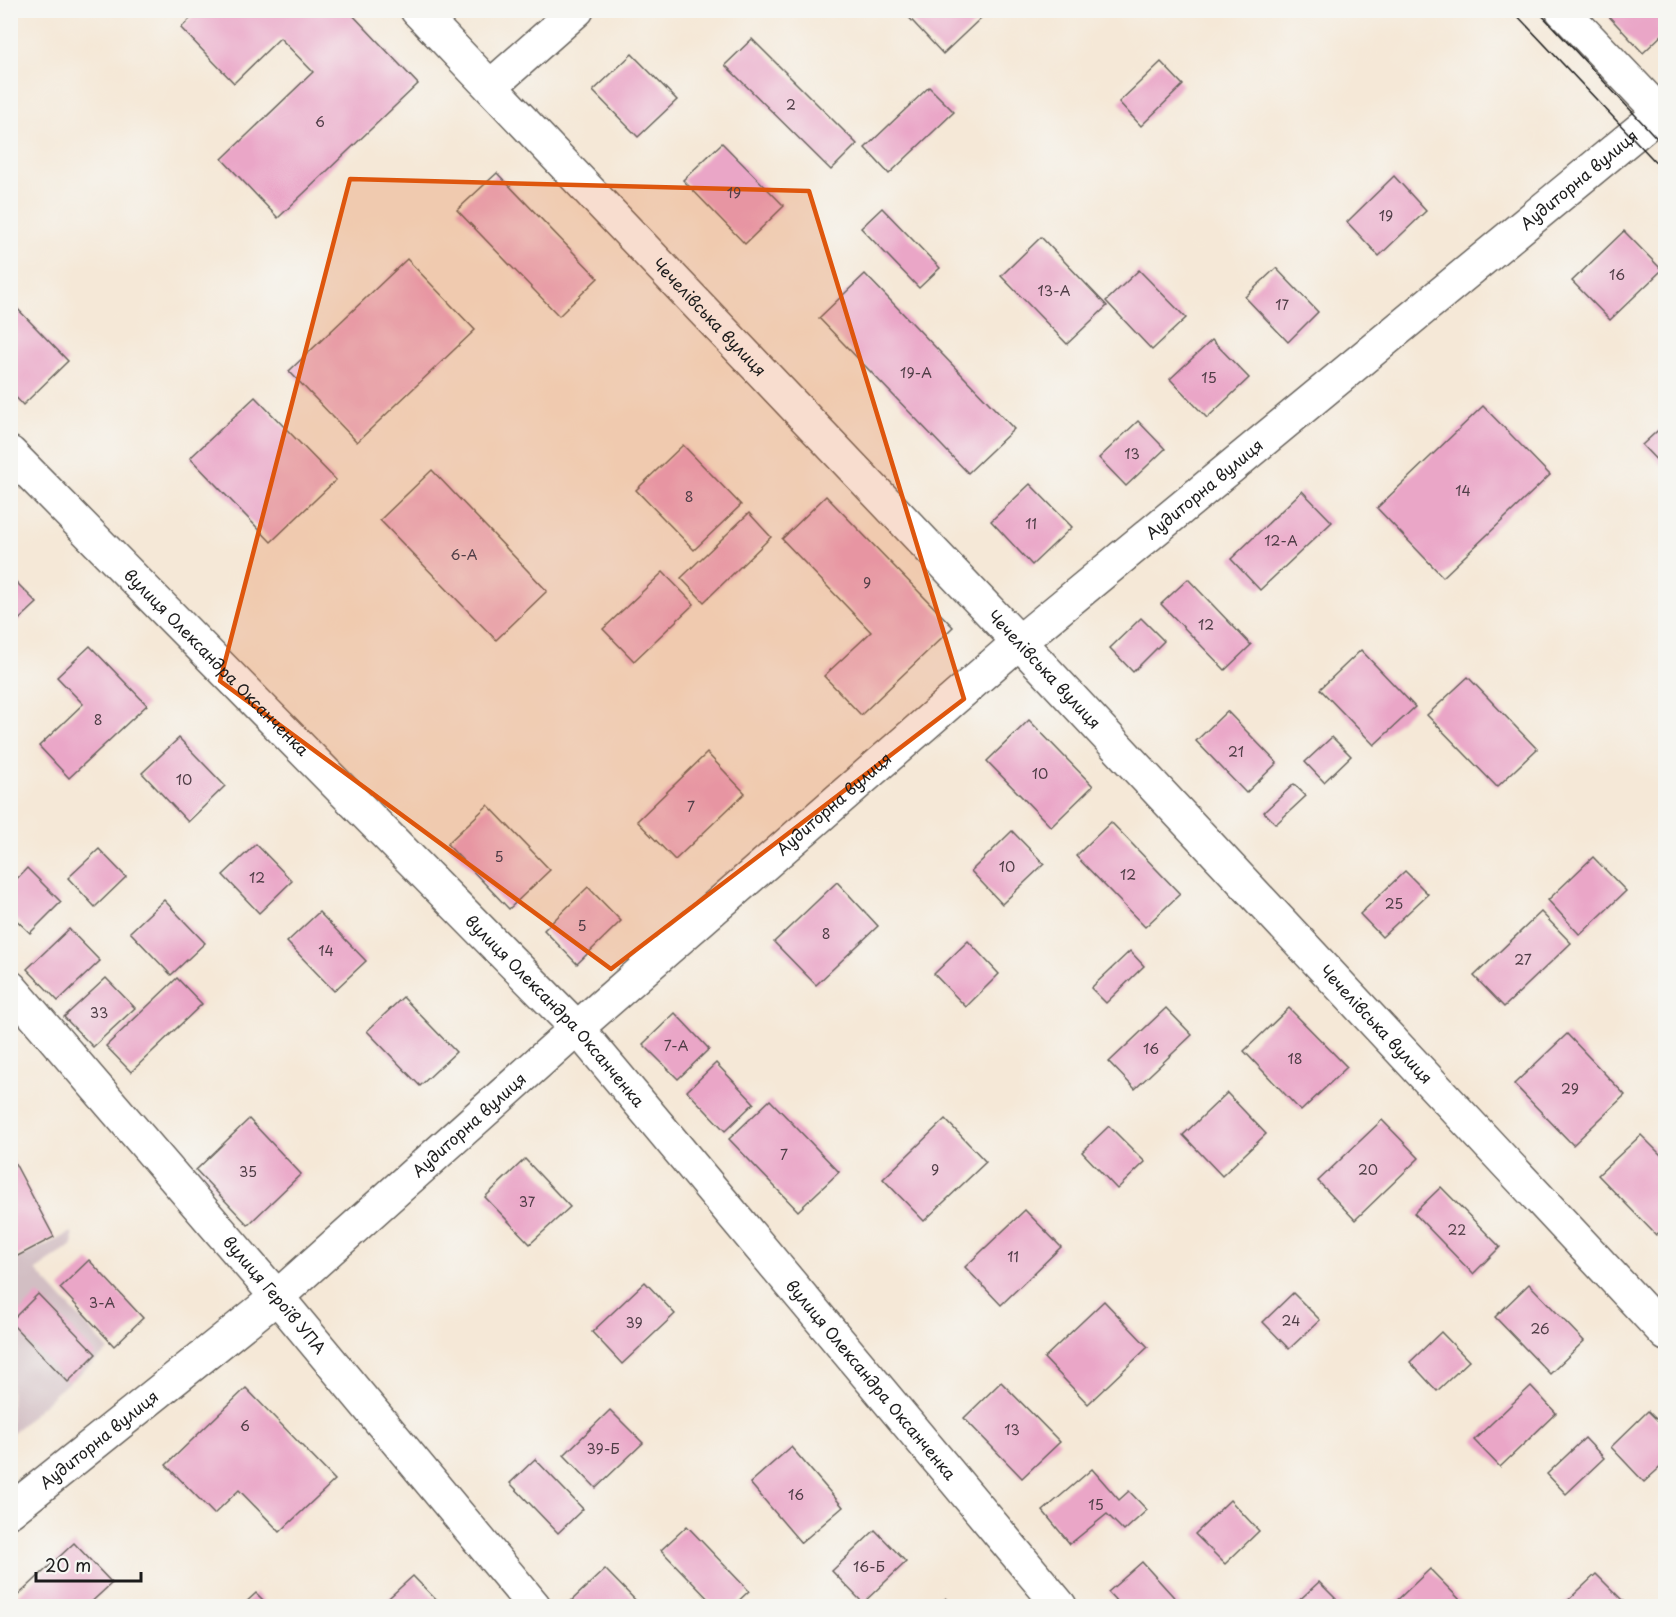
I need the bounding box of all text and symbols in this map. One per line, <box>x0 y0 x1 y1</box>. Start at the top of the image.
house number: 2 <box>786 94 796 115</box>
house number: 6 <box>315 111 325 132</box>
street label: Аудиторна вулиця <box>1514 123 1642 235</box>
house number: 19 <box>727 182 741 203</box>
house number: 19 <box>1379 205 1393 226</box>
street label: Чечелівська вулиця <box>648 252 772 381</box>
house number: 16 <box>1609 264 1625 285</box>
house number: 13-А <box>1038 280 1071 301</box>
house number: 17 <box>1275 294 1289 315</box>
house number: 19-А <box>900 362 932 383</box>
house number: 15 <box>1201 367 1217 388</box>
street label: Аудиторна вулиця <box>1139 433 1268 544</box>
house number: 13 <box>1124 443 1140 464</box>
house number: 14 <box>1455 480 1471 501</box>
house number: 8 <box>685 486 693 507</box>
house number: 11 <box>1025 513 1037 534</box>
house number: 12-А <box>1264 530 1298 551</box>
house number: 6-А <box>450 544 478 565</box>
street label: вулиця Олександра Оксанченка <box>119 563 315 761</box>
house number: 9 <box>863 572 871 593</box>
street label: Чечелівська вулиця <box>983 604 1107 733</box>
house number: 12 <box>1198 614 1214 635</box>
house number: 8 <box>94 709 102 730</box>
house number: 21 <box>1228 741 1244 762</box>
street label: Аудиторна вулиця <box>770 746 896 860</box>
house number: 10 <box>1032 763 1048 784</box>
house number: 10 <box>176 769 192 790</box>
house number: 7 <box>687 796 695 817</box>
house number: 5 <box>494 846 504 867</box>
house number: 10 <box>999 856 1015 877</box>
house number: 12 <box>1120 864 1136 885</box>
house number: 12 <box>249 867 265 888</box>
house number: 25 <box>1385 893 1403 914</box>
street label: вулиця Олександра Оксанченка <box>460 909 651 1112</box>
house number: 5 <box>577 915 587 936</box>
house number: 8 <box>822 923 830 944</box>
house number: 14 <box>318 940 334 961</box>
house number: 27 <box>1514 949 1532 970</box>
street label: Чечелівська вулиця <box>1315 958 1439 1088</box>
house number: 33 <box>90 1002 108 1023</box>
house number: 7-А <box>664 1035 689 1056</box>
house number: 16 <box>1143 1038 1159 1059</box>
house number: 18 <box>1287 1048 1303 1069</box>
street label: Аудиторна вулиця <box>406 1066 531 1182</box>
house number: 29 <box>1561 1078 1579 1099</box>
house number: 7 <box>780 1144 788 1165</box>
house number: 9 <box>931 1159 939 1180</box>
house number: 20 <box>1358 1159 1378 1180</box>
house number: 35 <box>239 1161 257 1182</box>
house number: 37 <box>519 1191 536 1212</box>
house number: 22 <box>1448 1219 1466 1240</box>
street label: вулиця Героїв УПА <box>218 1230 332 1359</box>
house number: 11 <box>1007 1246 1019 1267</box>
street label: вулиця Олександра Оксанченка <box>781 1274 963 1485</box>
house number: 3-А <box>89 1292 116 1313</box>
house number: 24 <box>1282 1310 1300 1331</box>
house number: 39 <box>625 1312 643 1333</box>
house number: 26 <box>1530 1318 1550 1339</box>
street label: Аудиторна вулиця <box>34 1384 163 1494</box>
house number: 6 <box>240 1415 250 1436</box>
house number: 13 <box>1004 1419 1020 1440</box>
house number: 39-Б <box>586 1438 620 1459</box>
house number: 16 <box>788 1484 804 1505</box>
house number: 15 <box>1088 1494 1104 1515</box>
scale bar <box>36 1545 141 1583</box>
text: 20 m <box>45 1551 91 1578</box>
house number: 16-Б <box>853 1556 885 1577</box>

